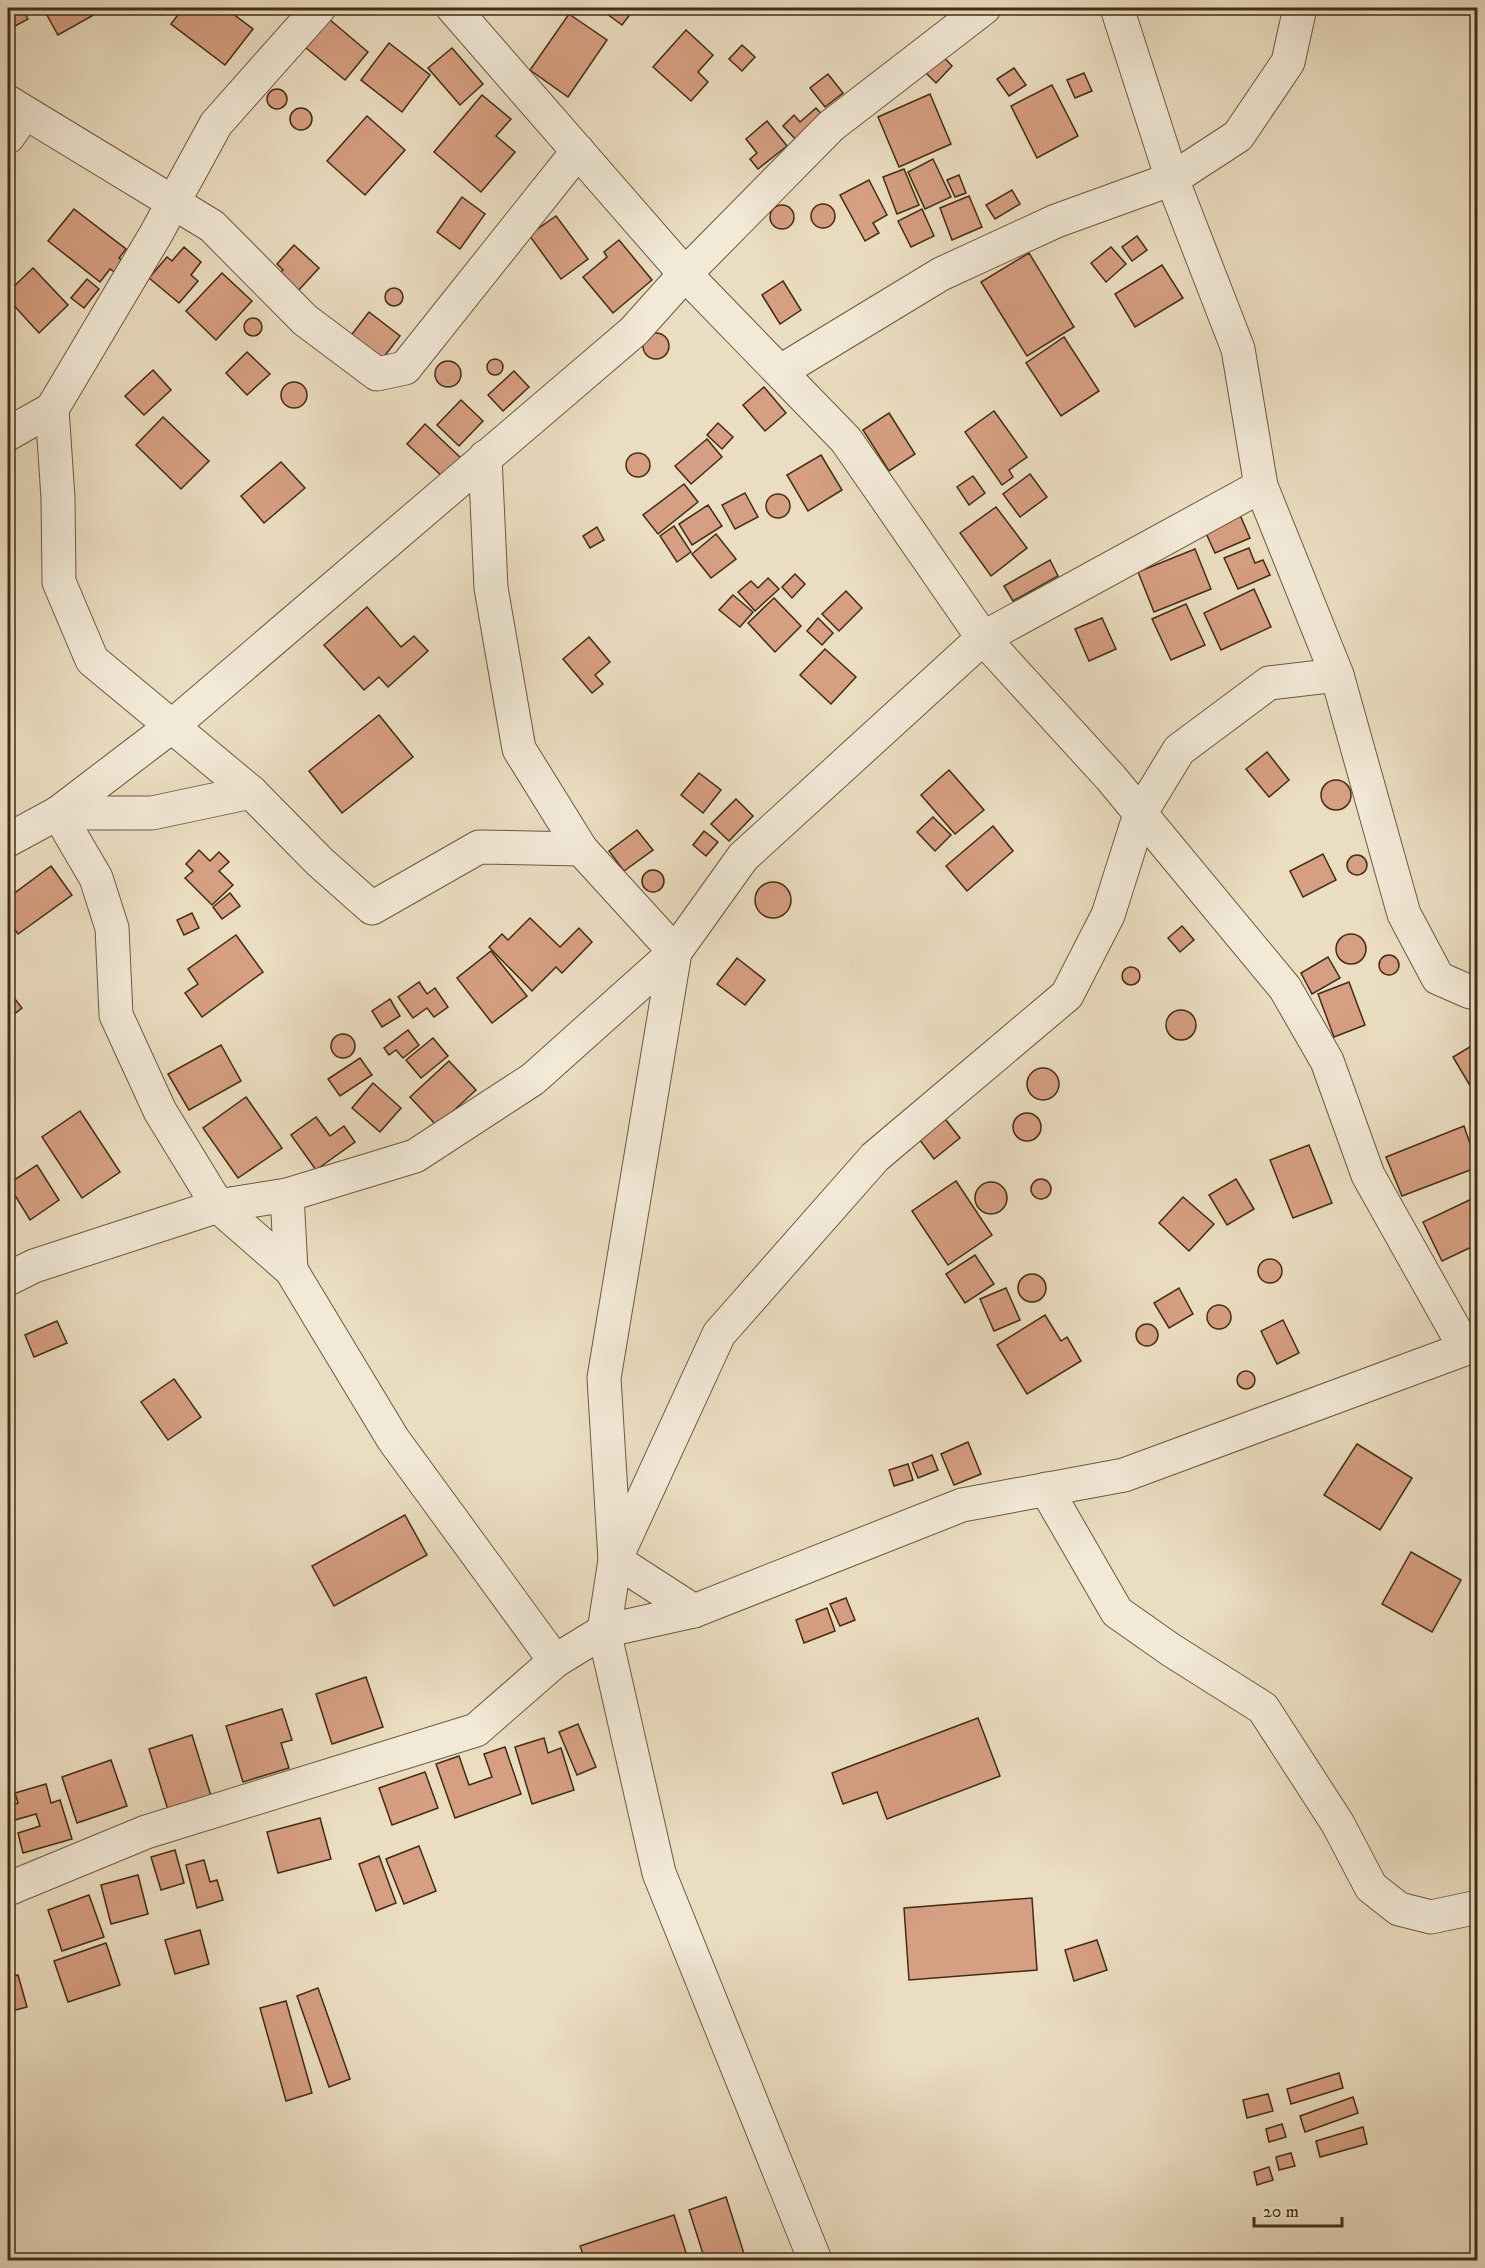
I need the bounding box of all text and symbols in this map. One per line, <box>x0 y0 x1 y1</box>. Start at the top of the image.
scale bar <box>1254 2190 1342 2228</box>
text: 20 m <box>1263 2201 1299 2223</box>

